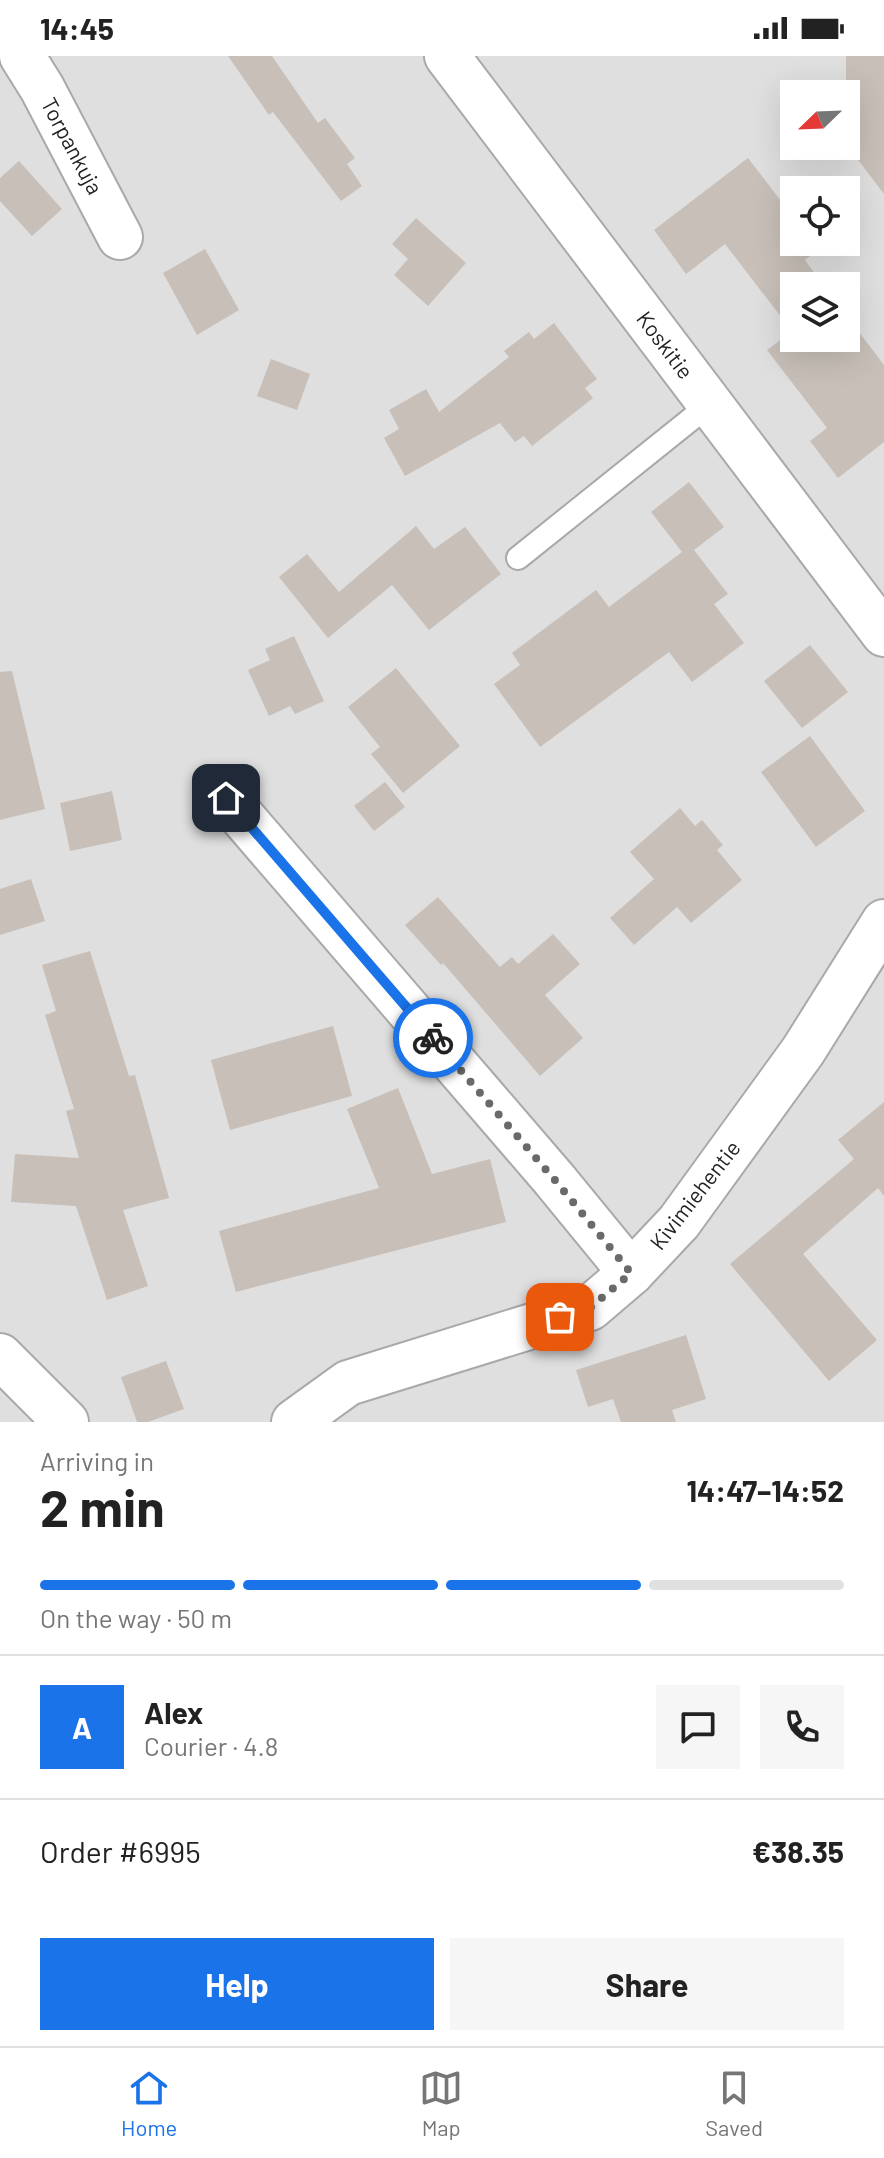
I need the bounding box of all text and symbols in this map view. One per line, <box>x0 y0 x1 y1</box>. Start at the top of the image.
text: 14:45 <box>40 10 114 46</box>
north arrow <box>780 80 860 160</box>
map controls <box>780 80 860 352</box>
street label: Torpankuja <box>37 93 109 198</box>
button: locate <box>780 176 860 256</box>
button: layers <box>780 272 860 352</box>
street label: Koskitie <box>632 306 700 383</box>
pin <box>192 764 260 832</box>
icon: home <box>204 776 248 820</box>
courier <box>393 998 473 1078</box>
icon: bike <box>411 1016 455 1060</box>
street label: Kivimiehentie <box>644 1135 745 1254</box>
pin <box>526 1283 594 1351</box>
icon: bag <box>538 1295 582 1339</box>
text: Arriving in <box>40 1445 154 1476</box>
text: 14:47–14:52 <box>687 1472 844 1508</box>
text: 2 min <box>40 1475 165 1537</box>
text: On the way · 50 m <box>40 1602 232 1633</box>
button: chat <box>656 1685 740 1769</box>
button: phone <box>760 1685 844 1769</box>
text: Alex <box>144 1694 203 1730</box>
text: A <box>72 1709 92 1745</box>
text: Courier · 4.8 <box>144 1730 278 1761</box>
text: Order #6995 <box>40 1833 201 1869</box>
text: €38.35 <box>752 1833 844 1869</box>
button: Help <box>40 1938 434 2030</box>
button: Share <box>450 1938 844 2030</box>
tab: Home <box>121 2066 177 2140</box>
tab: Map <box>419 2066 463 2140</box>
tab: Saved <box>705 2066 763 2140</box>

